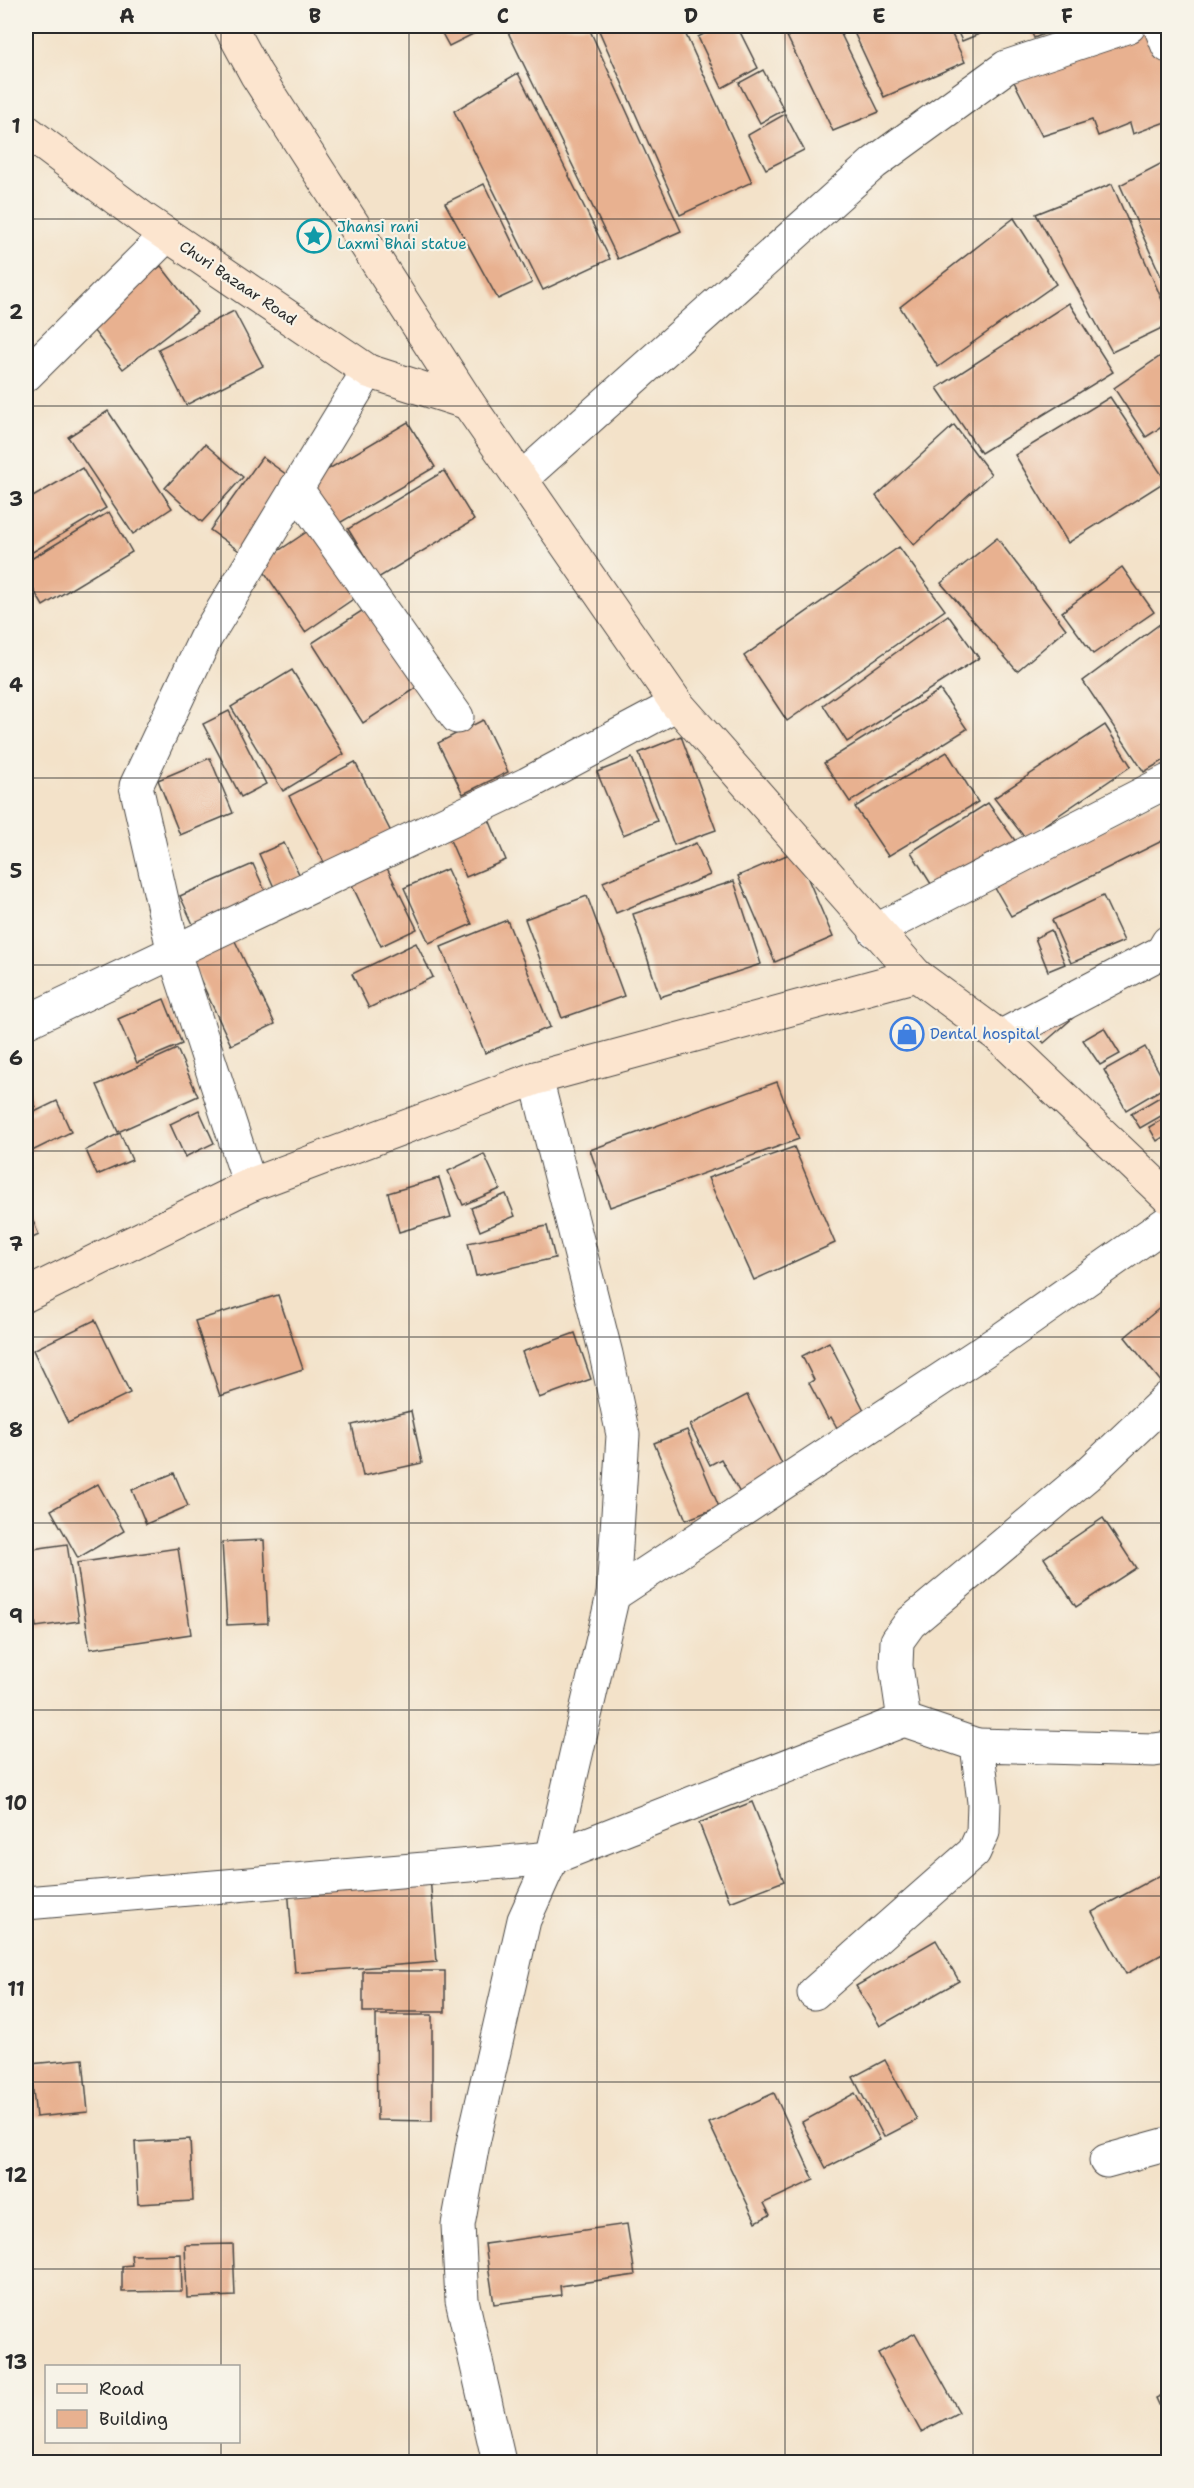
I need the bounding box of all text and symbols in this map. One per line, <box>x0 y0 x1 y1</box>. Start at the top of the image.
text: A <box>119 3 135 29</box>
text: B <box>309 3 321 29</box>
text: C <box>497 3 509 29</box>
text: D <box>684 3 698 29</box>
text: E <box>872 3 886 29</box>
text: F <box>1061 3 1073 29</box>
text: 1 <box>11 113 21 139</box>
place label: Jhansi rani Laxmi Bhai statue <box>337 217 467 254</box>
place icon: Jhansi rani Laxmi Bhai statue <box>296 218 332 254</box>
street label: Churi Bazaar Road <box>175 236 301 330</box>
text: 2 <box>9 299 23 325</box>
text: 3 <box>9 486 23 512</box>
text: 4 <box>9 672 23 698</box>
text: 5 <box>10 858 22 884</box>
shop icon: Dental hospital <box>889 1016 925 1052</box>
place label: Dental hospital <box>930 1024 1040 1044</box>
text: 6 <box>9 1045 23 1071</box>
text: 7 <box>9 1231 23 1257</box>
text: 8 <box>9 1417 23 1443</box>
text: 9 <box>9 1603 23 1629</box>
text: 10 <box>5 1790 27 1816</box>
text: 11 <box>7 1976 25 2002</box>
text: 12 <box>5 2162 27 2188</box>
text: 13 <box>5 2349 27 2375</box>
legend <box>45 2365 240 2443</box>
text: Road <box>99 2377 144 2401</box>
text: Building <box>99 2407 168 2431</box>

